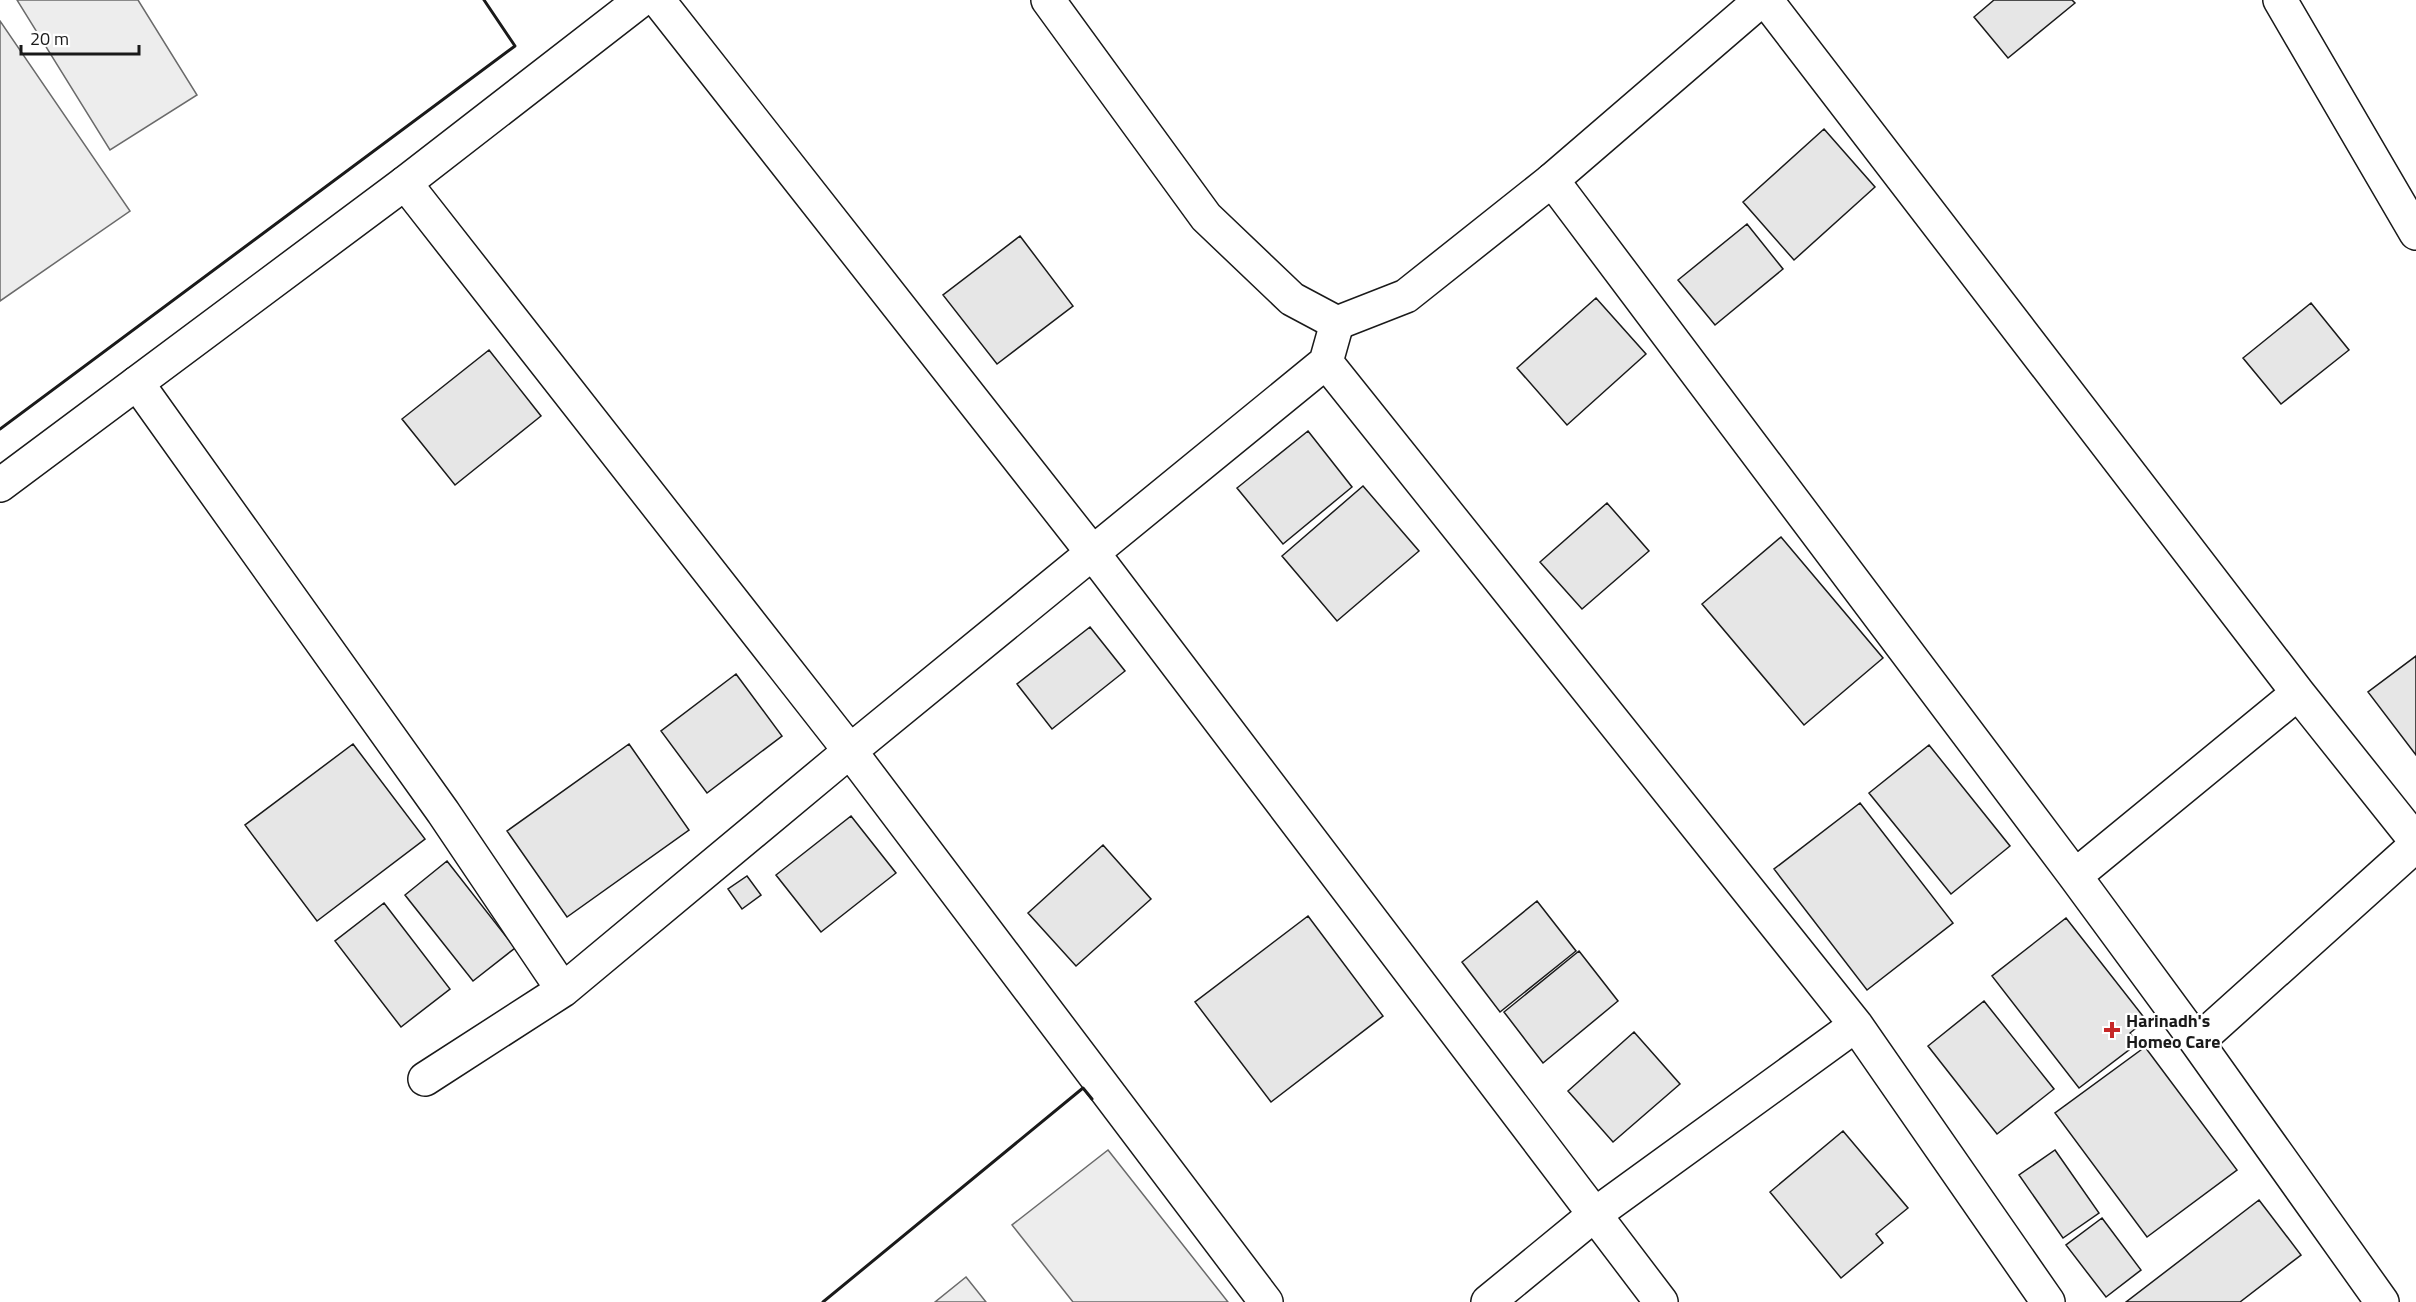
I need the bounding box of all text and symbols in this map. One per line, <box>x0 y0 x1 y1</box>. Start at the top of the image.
scale bar <box>21 18 140 56</box>
text: 20 m <box>30 25 69 52</box>
place label: Harinadh's Homeo Care <box>2126 1007 2220 1055</box>
marker: Harinadh's Homeo Care <box>2103 1021 2121 1039</box>

